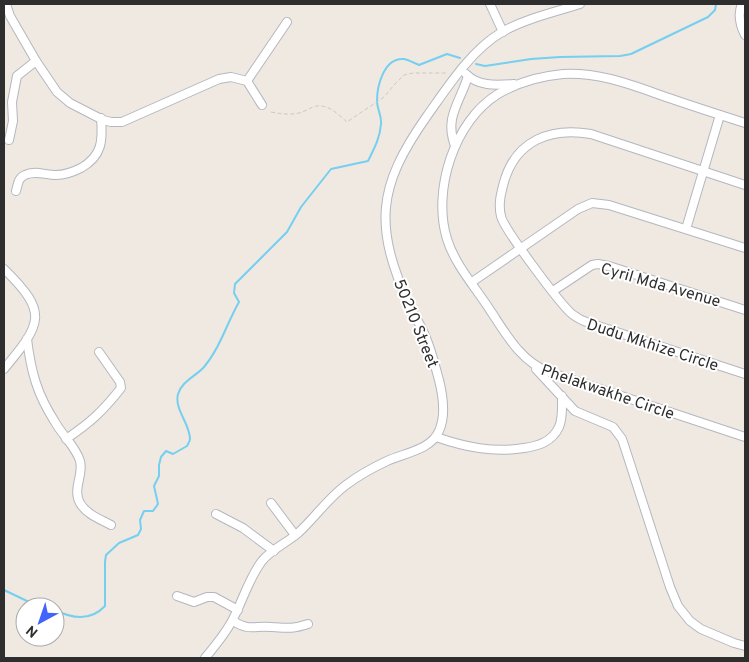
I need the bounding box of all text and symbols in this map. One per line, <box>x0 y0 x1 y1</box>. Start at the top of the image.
street label: Cyril Mda Avenue <box>598 259 723 313</box>
street label: 50210 Street <box>388 276 442 371</box>
street label: Dudu Mkhize Circle <box>584 315 721 377</box>
street label: Phelakwakhe Circle <box>538 361 677 425</box>
north arrow <box>15 597 65 647</box>
text: N <box>23 621 42 641</box>

